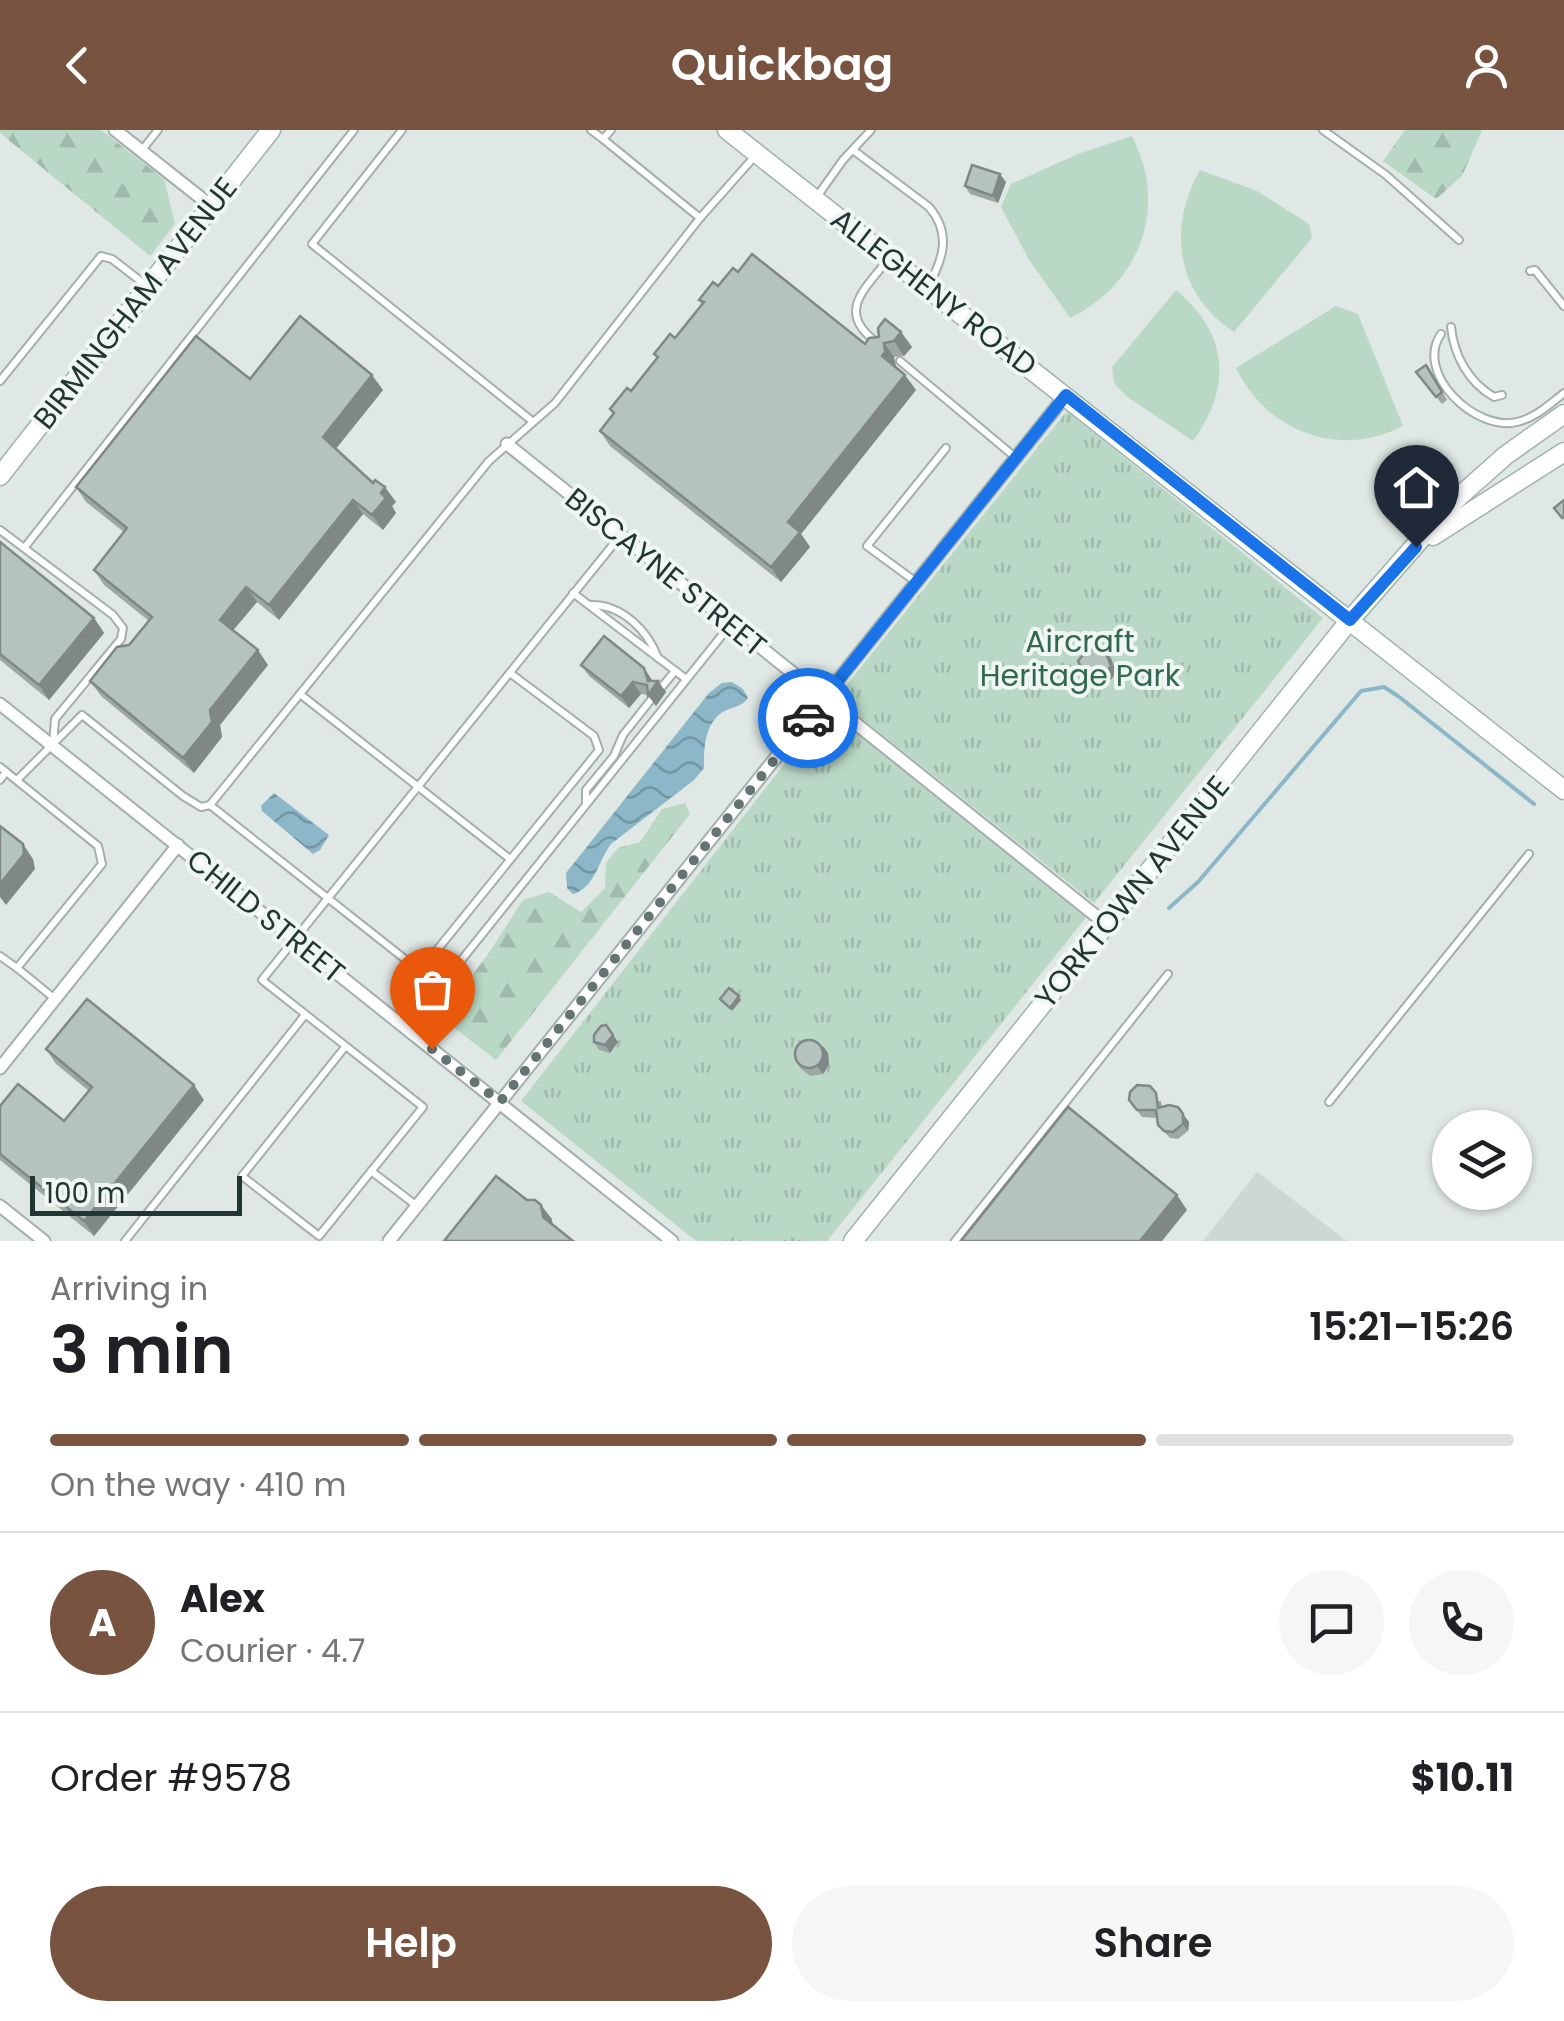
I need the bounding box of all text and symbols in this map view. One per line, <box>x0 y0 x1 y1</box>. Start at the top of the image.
text: Quickbag <box>671 33 893 96</box>
icon: back <box>50 38 105 93</box>
icon: person <box>1459 38 1514 93</box>
street label: BIRMINGHAM AVENUE <box>23 168 247 438</box>
street label: ALLEGHENY ROAD <box>822 198 1046 386</box>
pin <box>1374 445 1459 548</box>
icon: home <box>1389 460 1444 515</box>
street label: BISCAYNE STREET <box>556 477 776 667</box>
park label: Aircraft Heritage Park <box>980 620 1181 697</box>
courier <box>758 668 858 768</box>
icon: car <box>781 691 836 746</box>
street label: YORKTOWN AVENUE <box>1025 767 1239 1017</box>
street label: CHILD STREET <box>178 839 354 993</box>
pin <box>390 947 475 1050</box>
icon: bag <box>405 962 460 1017</box>
map controls <box>1432 1110 1532 1210</box>
button: layers <box>1432 1110 1532 1210</box>
scale bar <box>30 1171 242 1216</box>
text: 100 m <box>45 1174 125 1213</box>
text: Arriving in <box>50 1266 208 1311</box>
text: 15:21–15:26 <box>1309 1300 1514 1353</box>
text: 3 min <box>50 1305 234 1396</box>
text: On the way · 410 m <box>50 1462 346 1507</box>
button: chat <box>1279 1570 1384 1675</box>
button: phone <box>1409 1570 1514 1675</box>
text: Alex <box>180 1572 265 1625</box>
text: A <box>88 1596 117 1649</box>
text: Courier · 4.7 <box>180 1628 365 1673</box>
text: Order #9578 <box>50 1751 292 1804</box>
text: $10.11 <box>1411 1751 1514 1804</box>
button: Help <box>50 1886 772 2001</box>
button: Share <box>792 1886 1514 2001</box>

